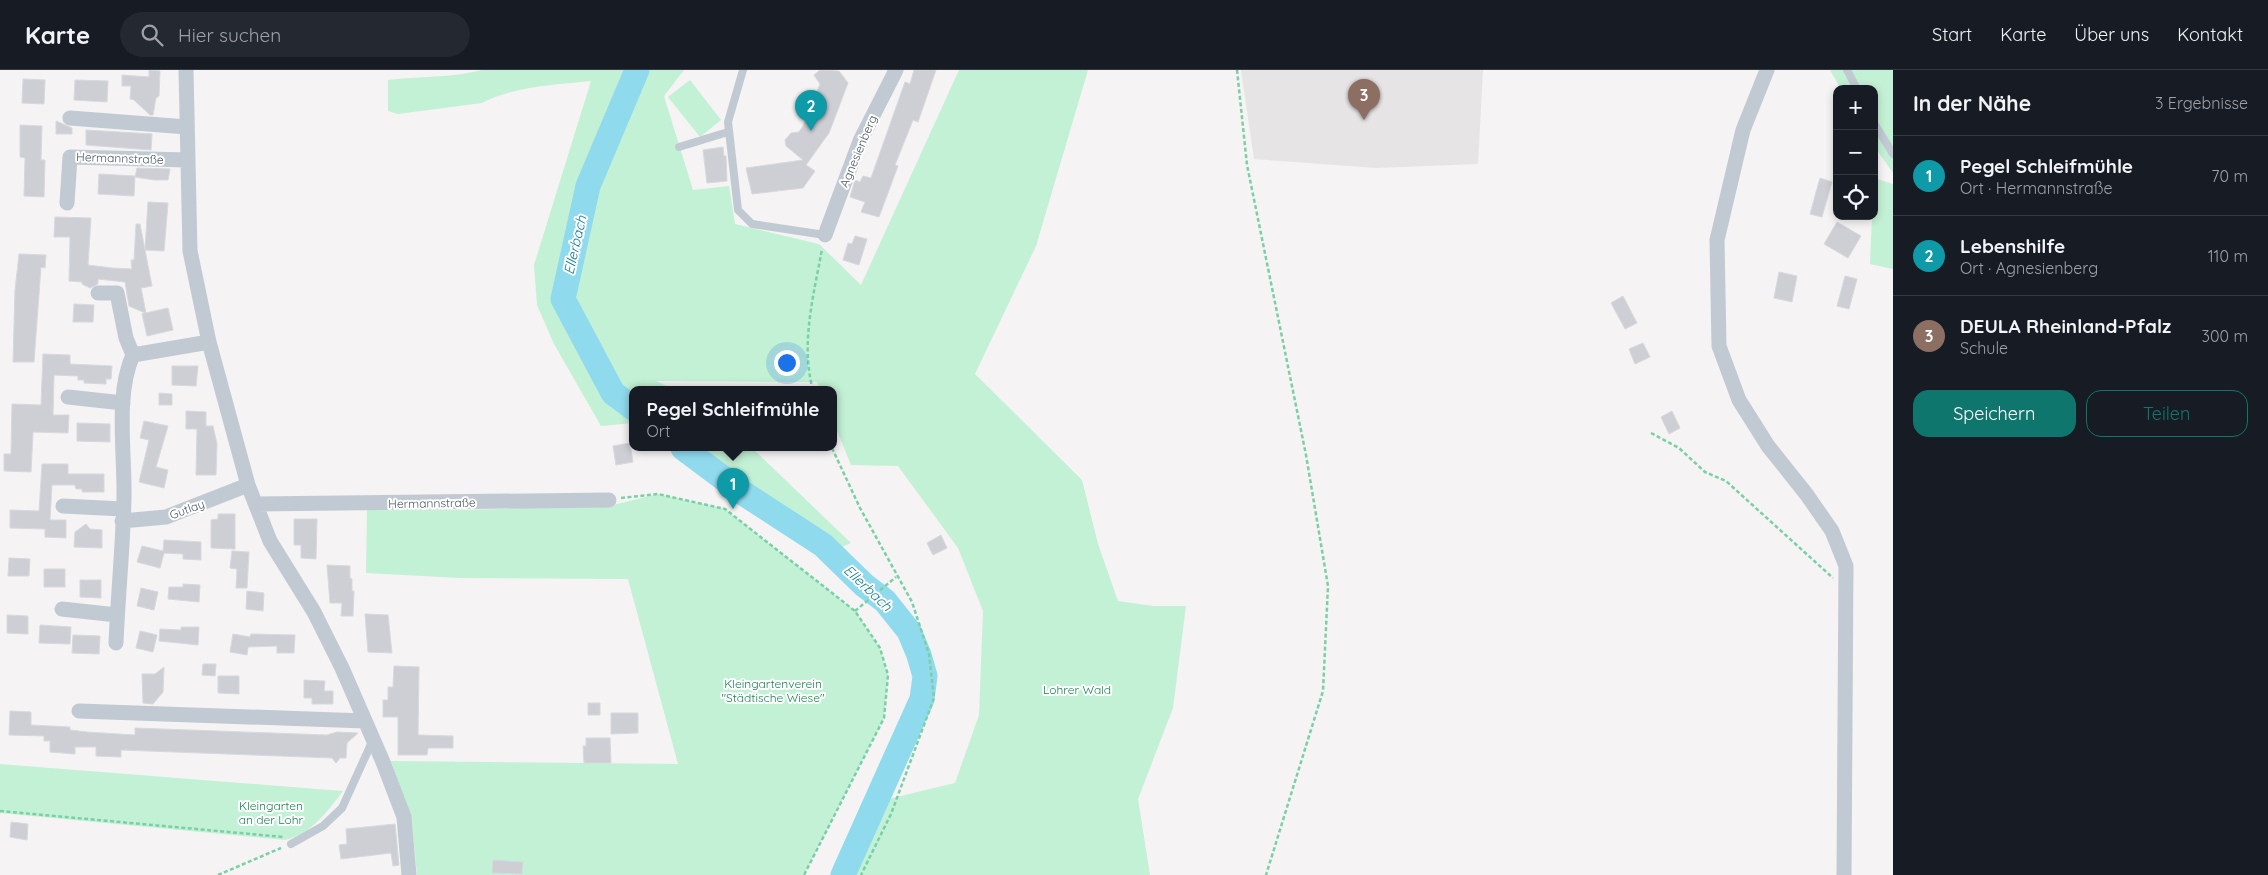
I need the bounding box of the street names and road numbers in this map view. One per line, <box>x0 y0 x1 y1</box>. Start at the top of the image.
street label: Agnesienberg <box>836 113 880 189</box>
street label: Hermannstraße <box>76 149 164 167</box>
street label: Hermannstraße <box>388 495 476 511</box>
street label: Gutlay <box>167 496 207 522</box>

